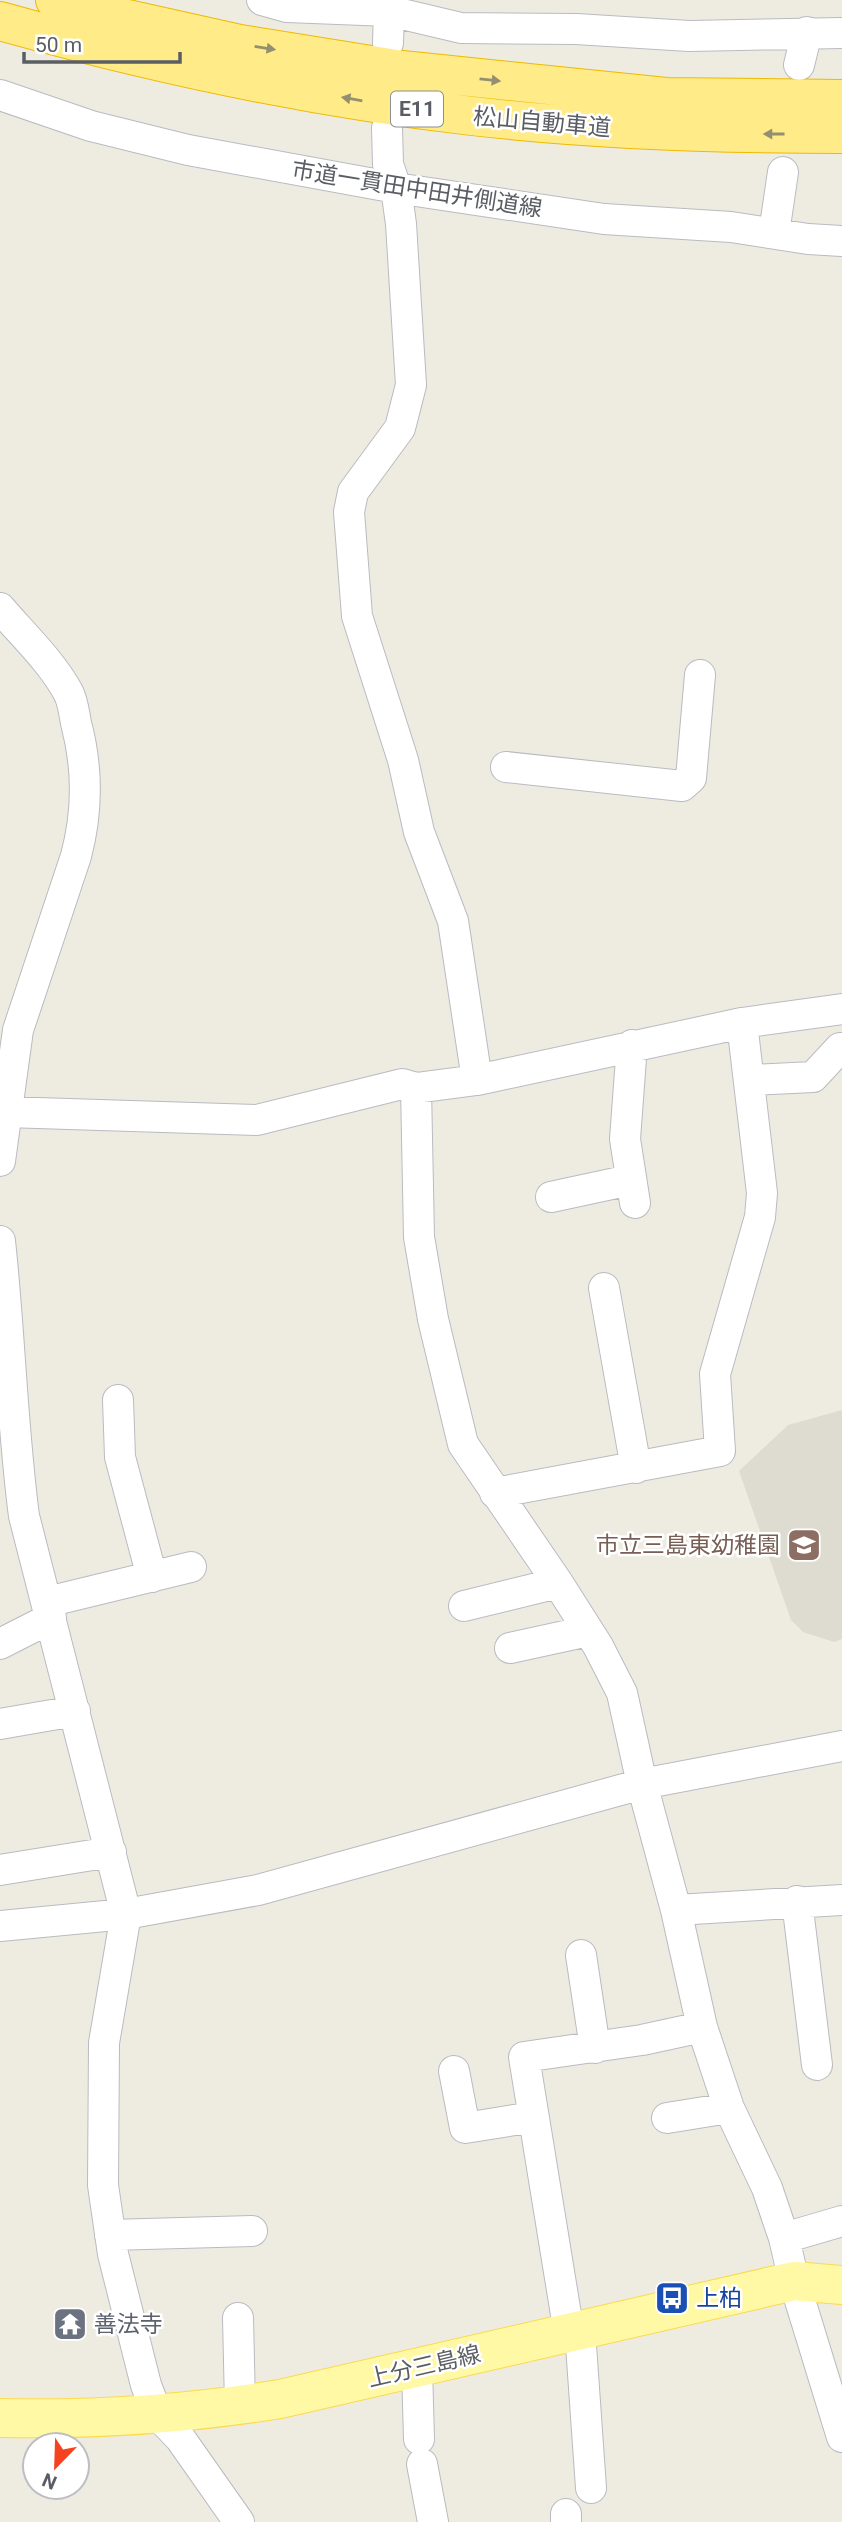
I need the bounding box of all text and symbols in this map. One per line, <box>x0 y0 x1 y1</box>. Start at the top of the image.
scale bar <box>24 21 180 65</box>
text: 50 m <box>35 33 82 57</box>
one-way arrow <box>254 43 276 54</box>
one-way arrow <box>479 74 501 85</box>
road number: E11 <box>391 92 443 126</box>
one-way arrow <box>341 93 363 104</box>
street label: 松山自動車道 <box>472 103 612 142</box>
one-way arrow <box>763 128 785 140</box>
street label: 市道一貫田中田井側道線 <box>290 156 544 223</box>
school or university icon: 市立三島東幼稚園 <box>785 1526 823 1564</box>
place label: 市立三島東幼稚園 <box>596 1532 780 1559</box>
bus stop icon: 上柏 <box>653 2279 691 2317</box>
place label: 上柏 <box>696 2285 742 2312</box>
temple icon: 善法寺 <box>51 2305 89 2343</box>
place label: 善法寺 <box>94 2311 163 2338</box>
street label: 上分三島線 <box>365 2340 483 2393</box>
north arrow <box>21 2431 91 2501</box>
text: N <box>39 2468 60 2494</box>

